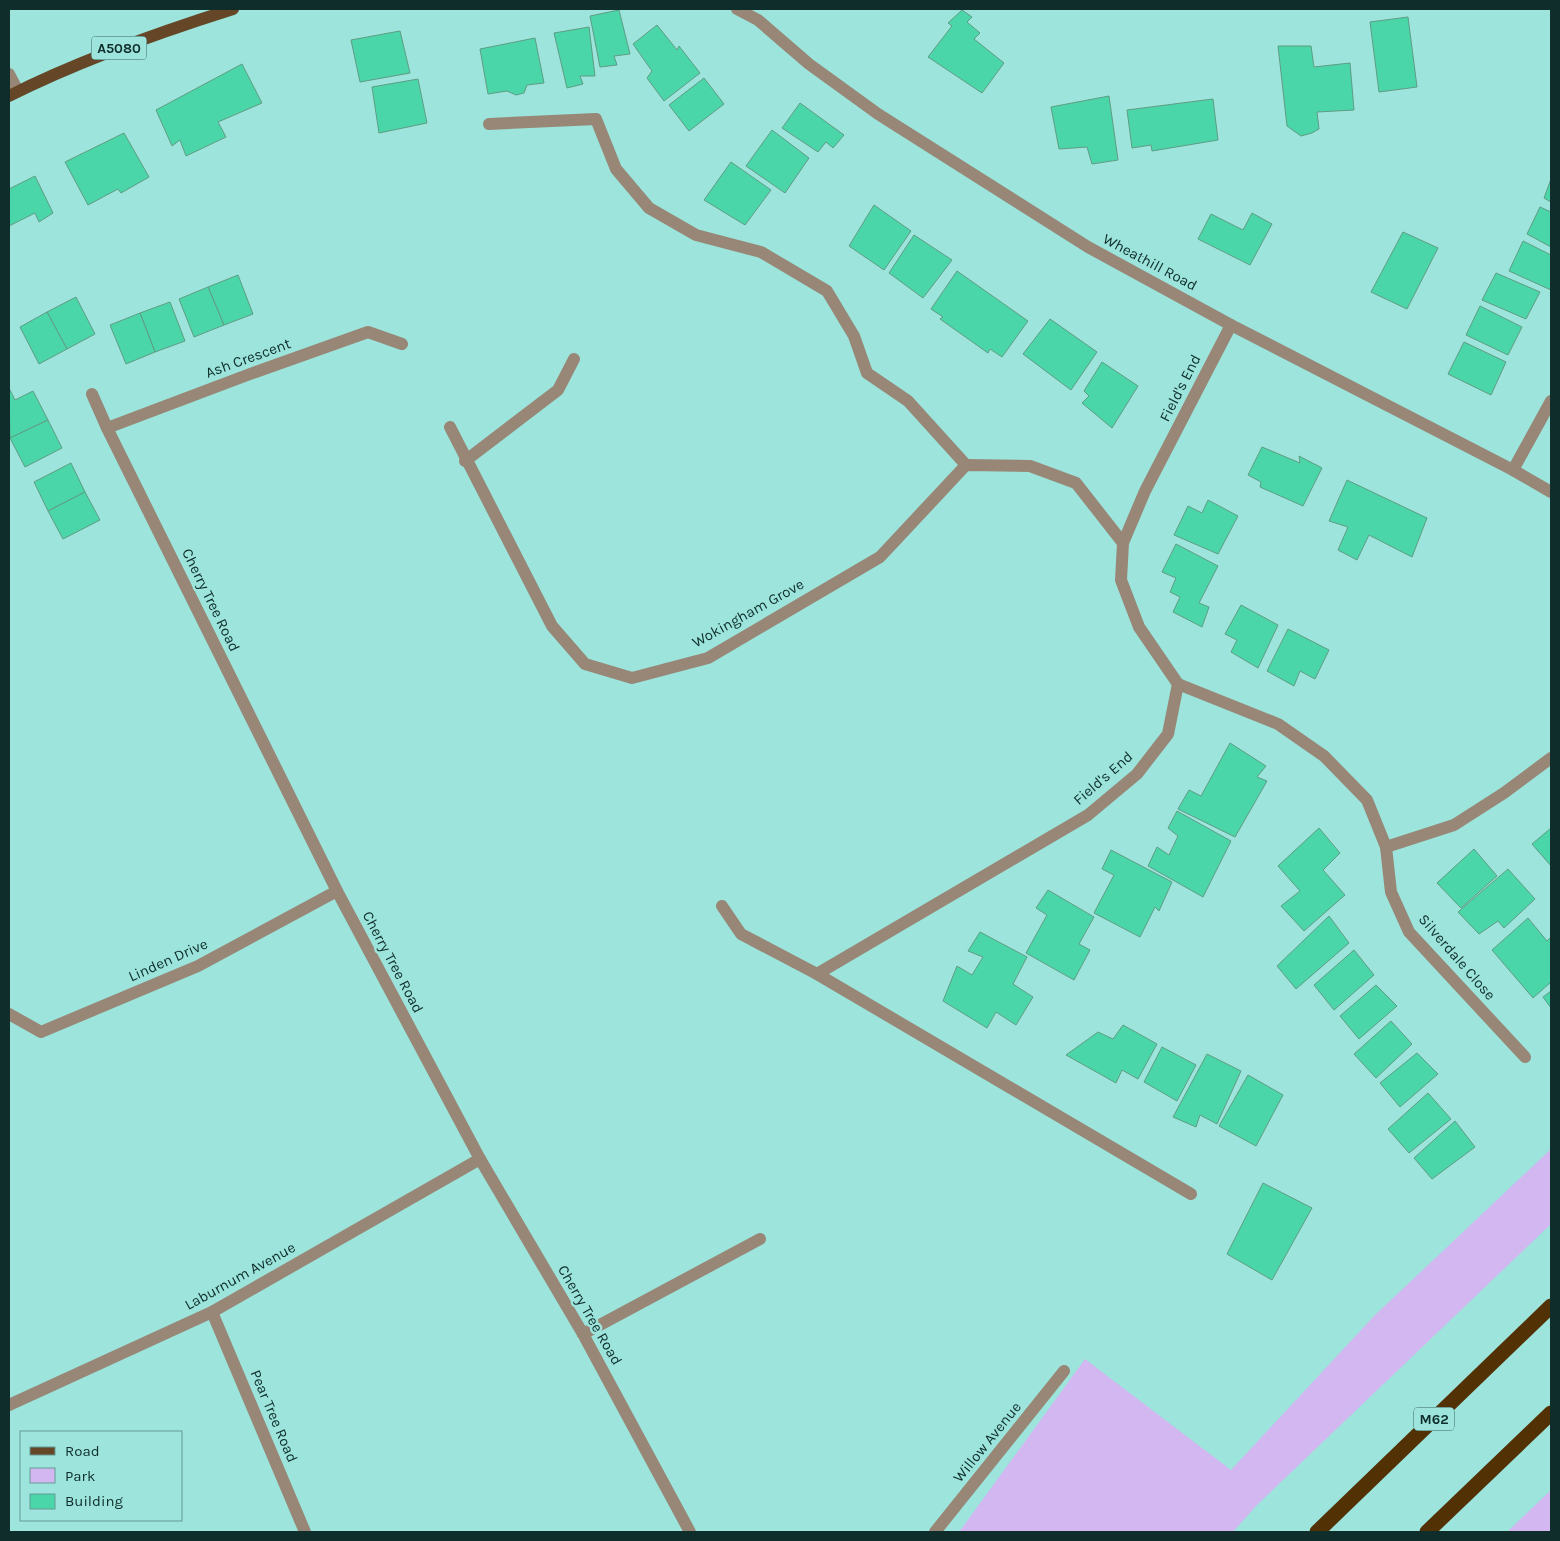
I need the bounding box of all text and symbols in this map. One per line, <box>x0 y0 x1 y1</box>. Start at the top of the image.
road number: A5080 <box>92 36 146 59</box>
street label: Wheathill Road <box>1100 230 1200 294</box>
street label: Ash Crescent <box>203 334 293 382</box>
street label: Field's End <box>1155 351 1205 425</box>
street label: Cherry Tree Road <box>178 545 244 655</box>
street label: Wokingham Grove <box>689 575 807 651</box>
street label: Field's End <box>1070 747 1136 809</box>
street label: Cherry Tree Road <box>359 908 427 1016</box>
street label: Silverdale Close <box>1415 910 1499 1004</box>
street label: Linden Drive <box>126 935 210 985</box>
street label: Laburnum Avenue <box>182 1238 298 1314</box>
street label: Cherry Tree Road <box>554 1262 626 1368</box>
street label: Pear Tree Road <box>246 1367 302 1465</box>
street label: Willow Avenue <box>949 1398 1025 1486</box>
road number: M62 <box>1414 1408 1454 1430</box>
legend <box>20 1431 182 1521</box>
text: Road <box>65 1442 100 1460</box>
text: Park <box>65 1467 95 1485</box>
text: Building <box>65 1492 123 1510</box>

